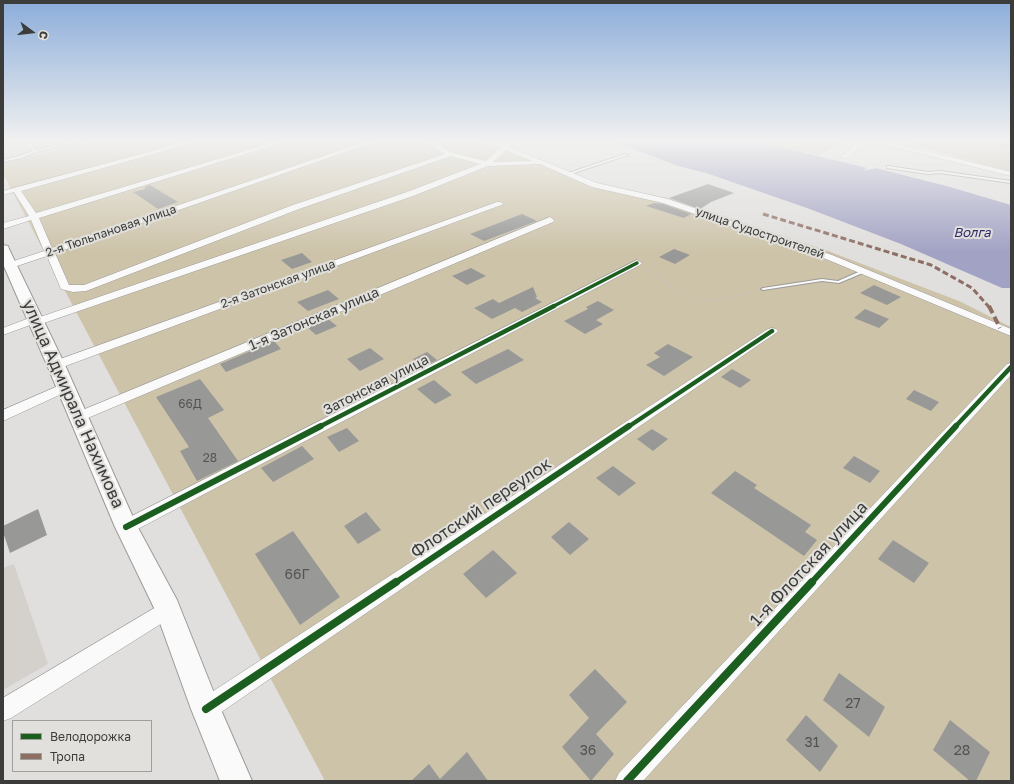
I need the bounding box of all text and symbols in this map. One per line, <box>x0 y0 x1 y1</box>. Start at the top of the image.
north arrow <box>12 12 52 52</box>
text: С <box>37 30 51 41</box>
street label: 2-я Тюльпановая улица <box>44 202 178 260</box>
street label: улица Судостроителей <box>694 204 826 262</box>
water label: Волга <box>953 225 991 241</box>
street label: 2-я Затонская улица <box>219 257 337 311</box>
street label: 1-я Затонская улица <box>246 284 382 354</box>
street label: улица Адмирала Нахимова <box>18 296 128 512</box>
street label: Затонская улица <box>320 351 432 419</box>
house number: 66Д <box>178 397 202 411</box>
house number: 28 <box>203 451 217 465</box>
street label: Флотский переулок <box>407 453 555 563</box>
street label: 1-я Флотская улица <box>746 497 872 631</box>
house number: 66Г <box>285 567 309 583</box>
house number: 27 <box>845 696 861 712</box>
legend <box>12 720 152 772</box>
text: Велодорожка <box>50 729 131 744</box>
house number: 31 <box>805 735 819 751</box>
house number: 36 <box>580 743 596 759</box>
house number: 28 <box>954 743 970 759</box>
text: Тропа <box>50 749 85 764</box>

